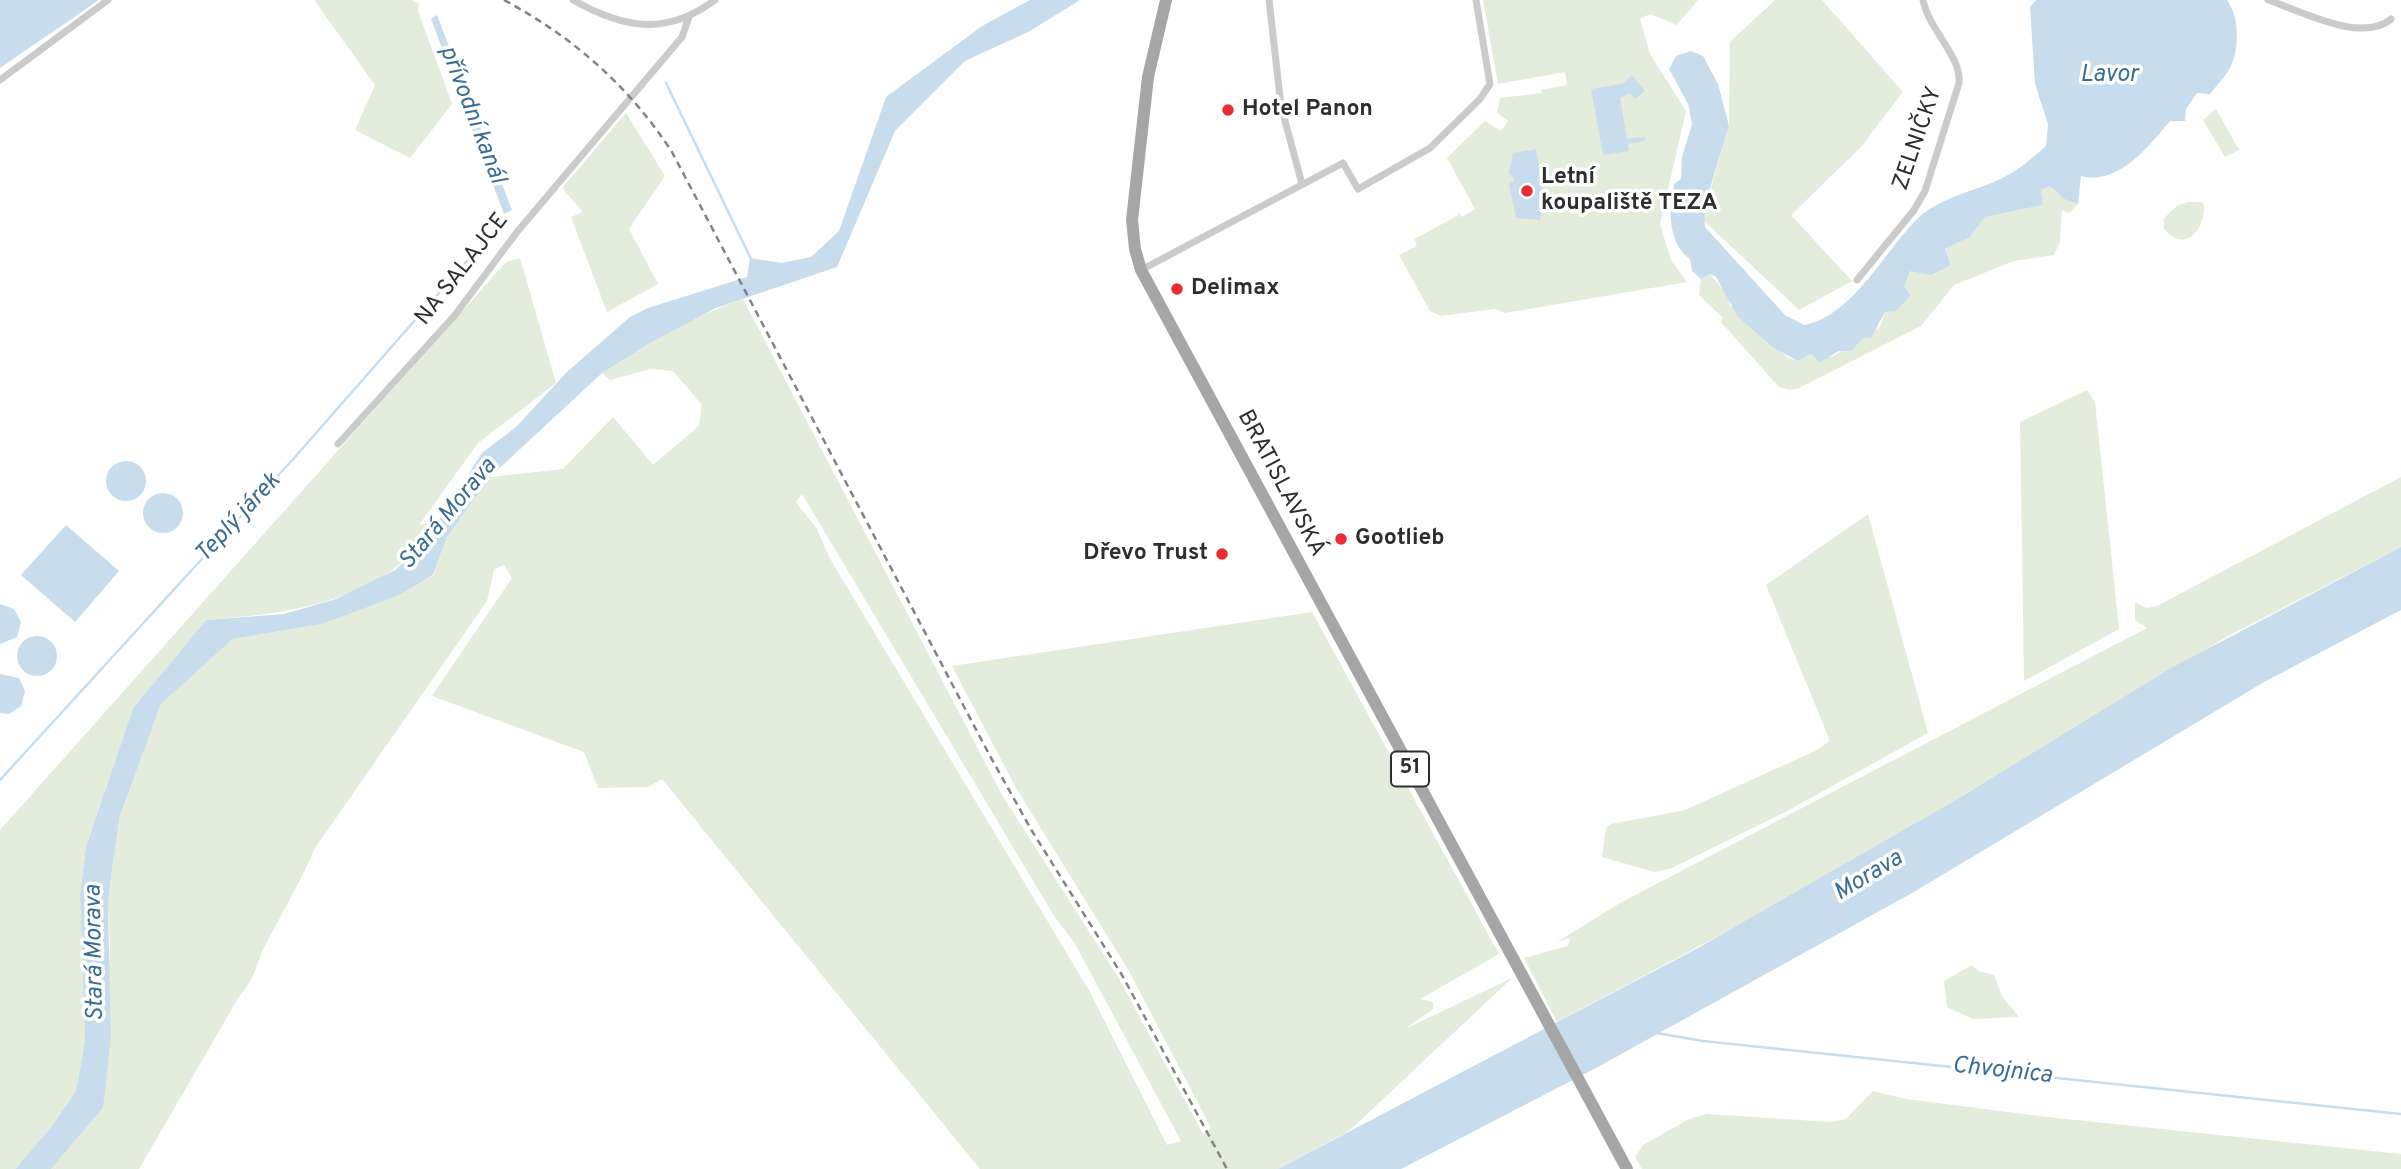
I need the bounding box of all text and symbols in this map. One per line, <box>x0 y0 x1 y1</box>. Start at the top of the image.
water label: přívodní kanál <box>431 42 511 188</box>
water label: Lavor <box>2080 62 2138 90</box>
street label: ZELNIČKY <box>1888 84 1950 194</box>
place label: Hotel Panon <box>1242 96 1373 124</box>
marker: Hotel Panon <box>1220 102 1236 118</box>
place label: Letní koupaliště TEZA <box>1541 164 1718 218</box>
marker: Letní koupaliště TEZA <box>1519 183 1535 199</box>
street label: NA SALAJCE <box>411 208 515 332</box>
place label: Delimax <box>1191 275 1279 303</box>
marker: Delimax <box>1169 281 1185 297</box>
street label: BRATISLAVSKÁ <box>1230 406 1330 562</box>
water label: Stará Morava <box>394 453 504 577</box>
water label: Teplý járek <box>190 468 288 570</box>
place label: Gootlieb <box>1355 525 1445 553</box>
marker: Gootlieb <box>1333 531 1349 547</box>
place label: Dřevo Trust <box>1083 540 1208 568</box>
marker: Dřevo Trust <box>1214 546 1230 562</box>
road number: 51 <box>1391 752 1429 786</box>
water label: Morava <box>1829 845 1909 909</box>
water label: Stará Morava <box>80 884 112 1022</box>
water label: Chvojnica <box>1951 1052 2053 1092</box>

